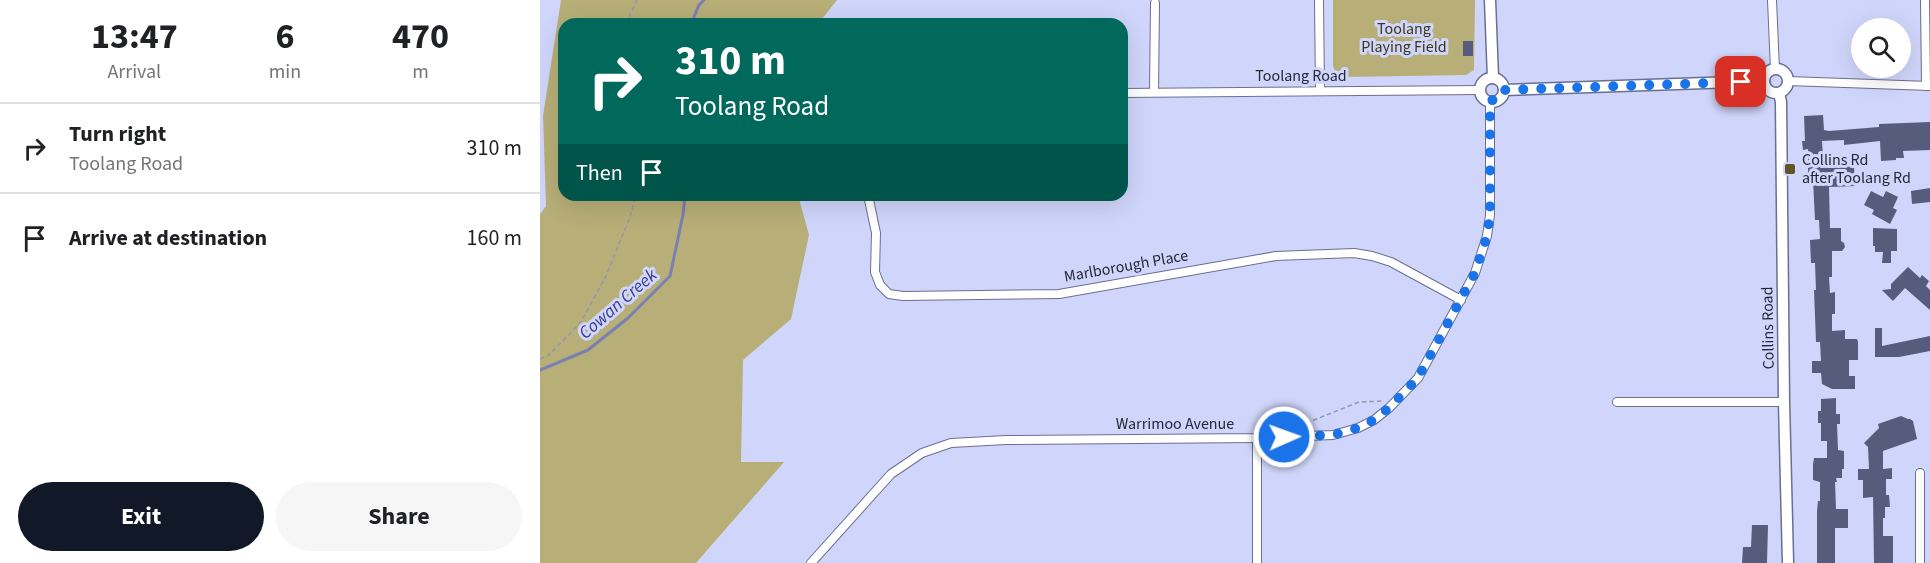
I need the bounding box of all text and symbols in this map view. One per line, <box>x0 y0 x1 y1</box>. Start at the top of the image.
text: 13:47 <box>91 11 178 62</box>
text: 6 <box>275 11 294 62</box>
text: 470 <box>392 11 449 62</box>
park label: Toolang Playing Field <box>1361 18 1447 58</box>
map controls <box>1851 18 1911 78</box>
button: search <box>1851 18 1911 78</box>
text: 310 m <box>675 31 786 91</box>
icon: right <box>576 42 654 120</box>
pin <box>1715 56 1766 107</box>
text: Arrival <box>107 58 161 86</box>
text: min <box>269 58 301 86</box>
text: m <box>412 58 429 86</box>
street label: Toolang Road <box>1255 65 1347 87</box>
icon: arrive <box>1724 65 1757 98</box>
text: Toolang Road <box>675 87 829 126</box>
text: Turn right <box>69 118 166 150</box>
icon: right <box>18 132 51 165</box>
text: 310 m <box>467 132 522 164</box>
place label: Collins Rd after Toolang Rd <box>1802 149 1911 189</box>
text: Toolang Road <box>69 150 183 178</box>
icon: arrive <box>635 156 668 189</box>
text: Then <box>576 157 623 189</box>
marker: Collins Rd after Toolang Rd <box>1783 162 1797 176</box>
icon: arrive <box>18 222 51 255</box>
text: Arrive at destination <box>69 222 267 254</box>
text: 160 m <box>467 222 522 254</box>
street label: Marlborough Place <box>1062 244 1190 288</box>
water label: Cowan Creek <box>574 263 663 345</box>
street label: Collins Road <box>1756 286 1780 370</box>
position arrow <box>1252 405 1316 469</box>
street label: Warrimoo Avenue <box>1116 413 1234 435</box>
button: Exit <box>18 482 264 551</box>
button: Share <box>276 482 522 551</box>

